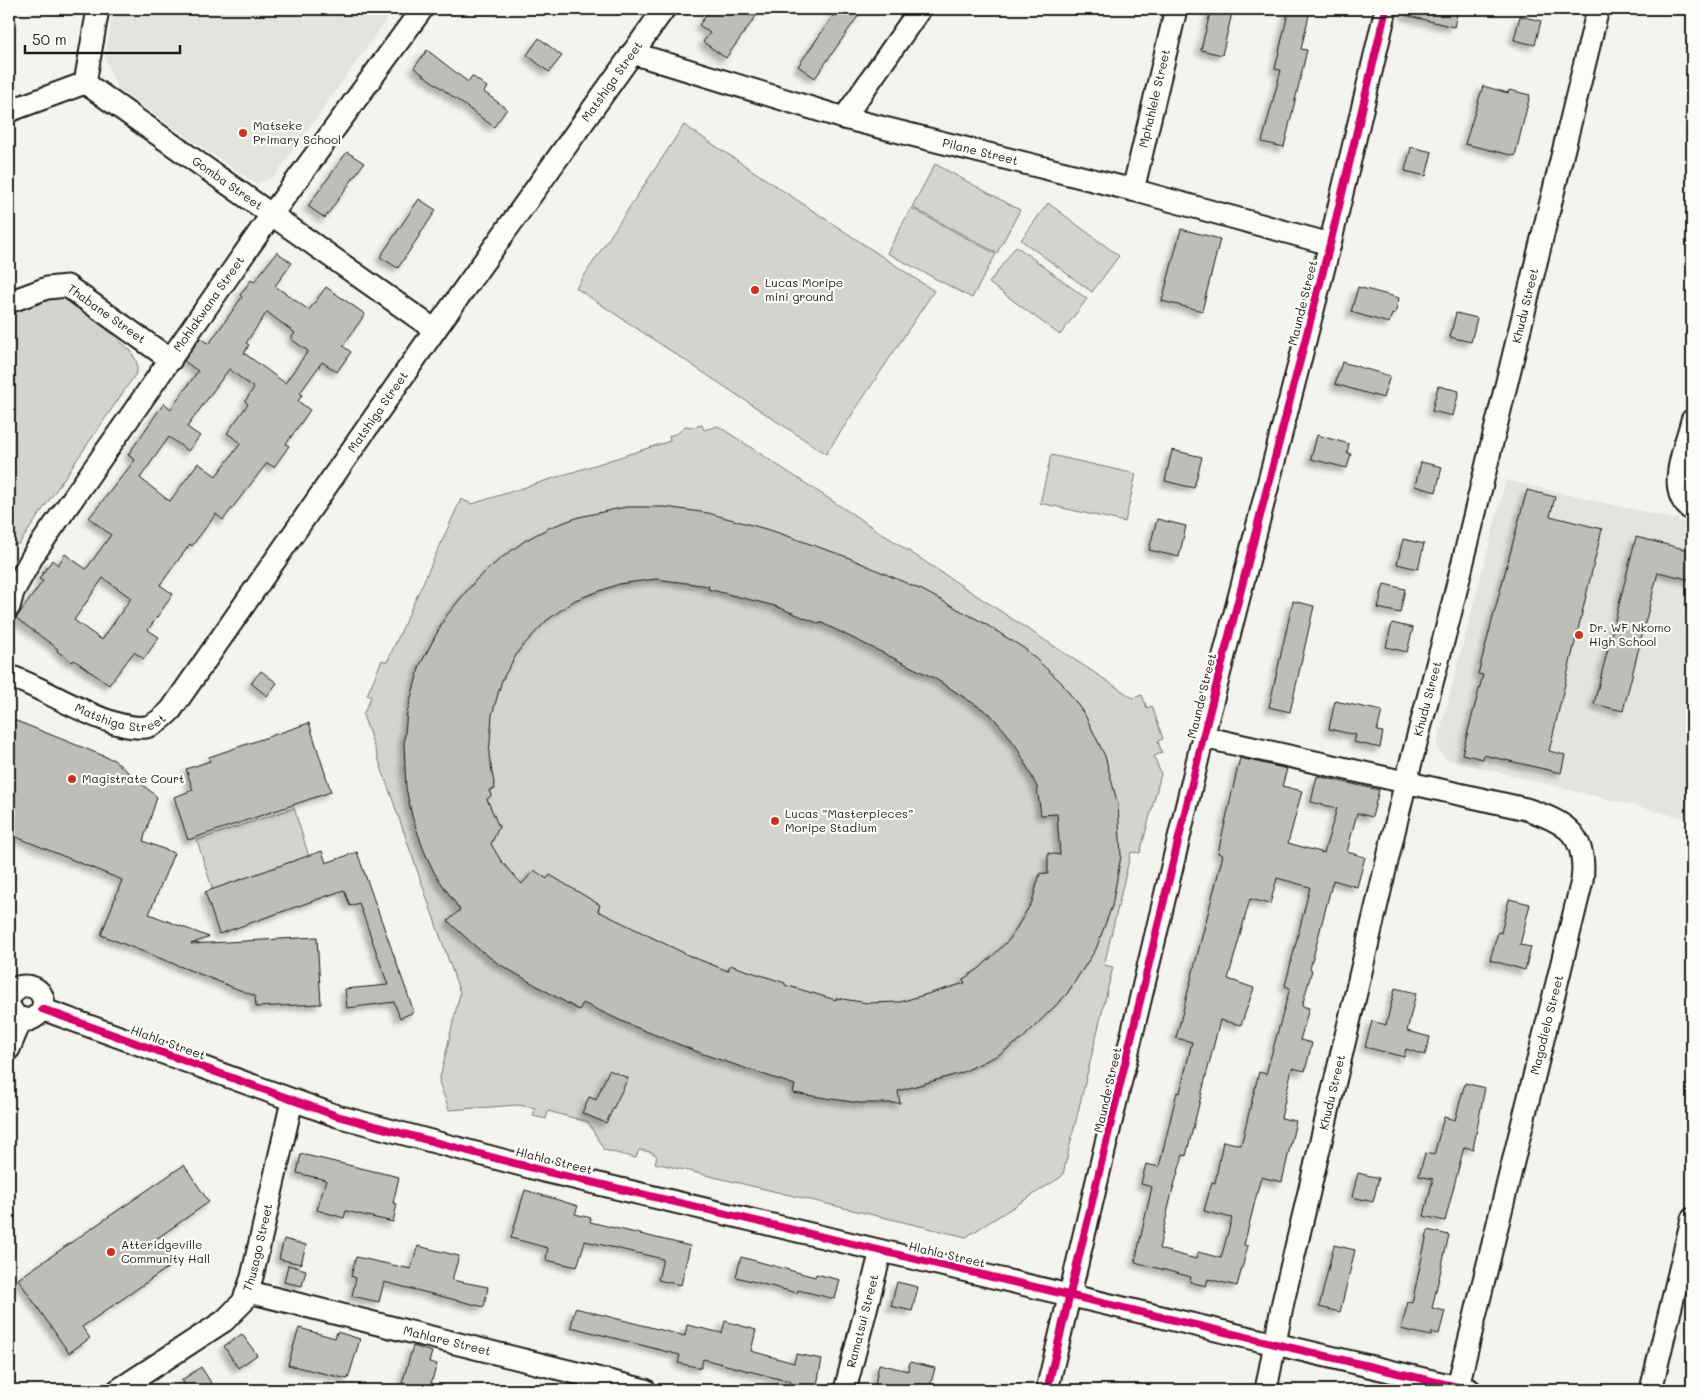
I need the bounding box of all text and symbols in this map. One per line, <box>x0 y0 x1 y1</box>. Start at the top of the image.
scale bar <box>25 22 180 54</box>
text: 50 m <box>32 29 67 49</box>
street label: Matshiga Street <box>577 38 646 124</box>
street label: Mphahlele Street <box>1134 47 1173 149</box>
place label: Matseke Primary School <box>253 117 341 147</box>
marker: Matseke Primary School <box>237 127 249 139</box>
street label: Pilane Street <box>941 134 1020 168</box>
street label: Gomba Street <box>189 152 266 213</box>
street label: Mohlakwana Street <box>169 252 247 355</box>
street label: Maunde Street <box>1284 258 1320 347</box>
street label: Khudu Street <box>1508 266 1541 345</box>
place label: Lucas Moripe mini ground <box>765 274 843 304</box>
street label: Thabane Street <box>65 280 149 347</box>
marker: Lucas Moripe mini ground <box>749 284 761 296</box>
street label: Matshiga Street <box>343 368 411 455</box>
place label: Dr. WF Nkomo High School <box>1589 619 1671 649</box>
marker: Dr. WF Nkomo High School <box>1573 629 1585 641</box>
street label: Maunde Street <box>1183 651 1219 740</box>
street label: Khudu Street <box>1409 659 1444 738</box>
street label: Matshiga Street <box>73 699 169 734</box>
place label: Magistrate Court <box>82 770 184 786</box>
marker: Magistrate Court <box>66 773 78 785</box>
place label: Lucas “Masterpieces” Moripe Stadium <box>785 805 913 835</box>
marker: Lucas “Masterpieces” Moripe Stadium <box>769 815 781 827</box>
street label: Magodielo Street <box>1526 973 1566 1076</box>
street label: Hlahla Street <box>129 1021 208 1063</box>
street label: Maunde Street <box>1089 1045 1125 1134</box>
street label: Khudu Street <box>1315 1053 1348 1131</box>
street label: Hlahla Street <box>514 1143 594 1177</box>
street label: Thusago Street <box>239 1202 275 1293</box>
place label: Atteridgeville Community Hall <box>121 1236 210 1266</box>
street label: Hlahla Street <box>907 1237 987 1271</box>
marker: Atteridgeville Community Hall <box>105 1246 117 1258</box>
street label: Ramatsui Street <box>842 1273 882 1369</box>
street label: Mahlare Street <box>402 1321 493 1359</box>

